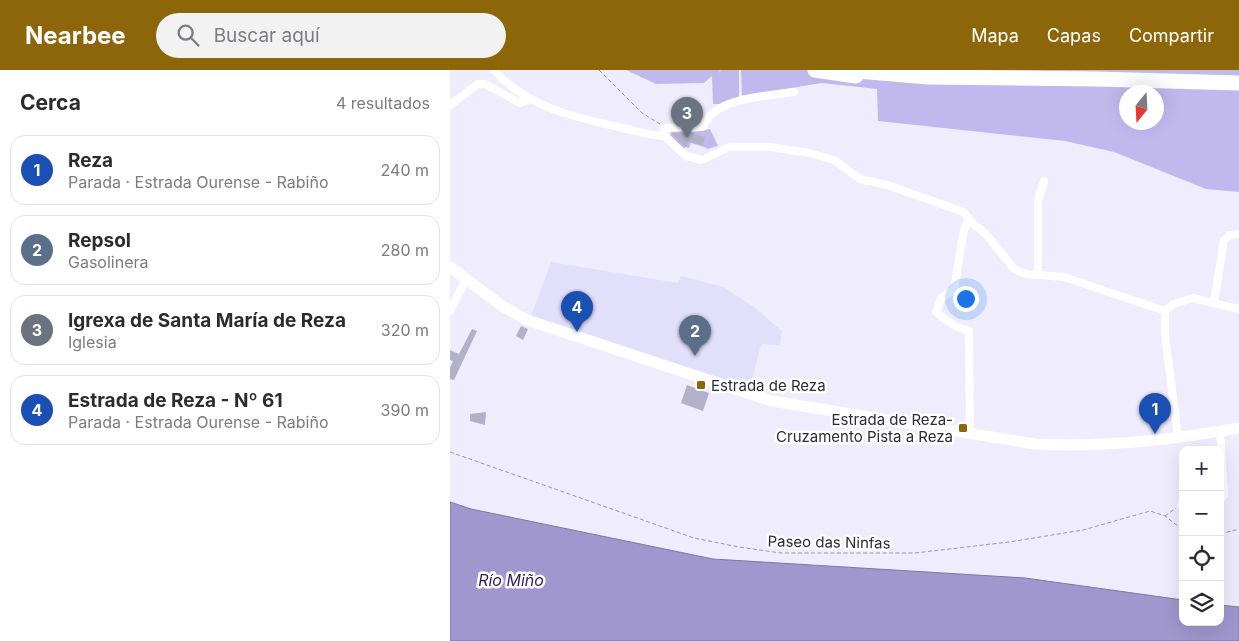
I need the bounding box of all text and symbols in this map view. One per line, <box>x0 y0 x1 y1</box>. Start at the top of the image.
search box <box>156 13 506 58</box>
text: Nearbee <box>25 21 126 50</box>
icon: search <box>174 21 202 49</box>
text: Buscar aquí <box>214 24 320 47</box>
text: Mapa <box>971 25 1019 46</box>
text: Capas <box>1047 25 1101 46</box>
text: Compartir <box>1129 25 1214 46</box>
north arrow <box>1119 85 1164 130</box>
text: Cerca <box>20 90 81 115</box>
text: 4 resultados <box>336 93 430 113</box>
pin: 3 <box>671 97 703 138</box>
text: Reza <box>68 149 113 172</box>
text: 1 <box>34 160 40 180</box>
text: 240 m <box>381 160 429 180</box>
text: Parada · Estrada Ourense - Rabiño <box>68 172 328 192</box>
text: Repsol <box>68 229 131 252</box>
text: 2 <box>32 240 42 260</box>
text: 280 m <box>381 240 429 260</box>
text: Gasolinera <box>68 252 149 272</box>
your location <box>953 286 979 312</box>
pin: 4 <box>561 291 593 332</box>
text: Igrexa de Santa María de Reza <box>68 309 346 332</box>
pin: 2 <box>679 315 711 356</box>
text: 3 <box>32 320 42 340</box>
text: 320 m <box>381 320 429 340</box>
text: Iglesia <box>68 332 117 352</box>
place label: Estrada de Reza <box>711 376 826 395</box>
marker: Estrada de Reza <box>695 379 707 391</box>
text: Estrada de Reza - Nº 61 <box>68 389 283 412</box>
pin: 1 <box>1139 393 1171 434</box>
text: 4 <box>32 400 42 420</box>
text: 390 m <box>381 400 429 420</box>
place label: Estrada de Reza- Cruzamento Pista a Reza <box>776 410 953 446</box>
text: Parada · Estrada Ourense - Rabiño <box>68 412 328 432</box>
marker: Estrada de Reza- Cruzamento Pista a Reza <box>957 422 969 434</box>
map controls <box>1179 446 1224 626</box>
button: + <box>1179 446 1224 491</box>
button: − <box>1179 491 1224 536</box>
street label: Paseo das Ninfas <box>767 531 891 553</box>
button: locate <box>1179 536 1224 581</box>
water label: Río Miño <box>478 570 544 590</box>
button: layers <box>1179 581 1224 626</box>

